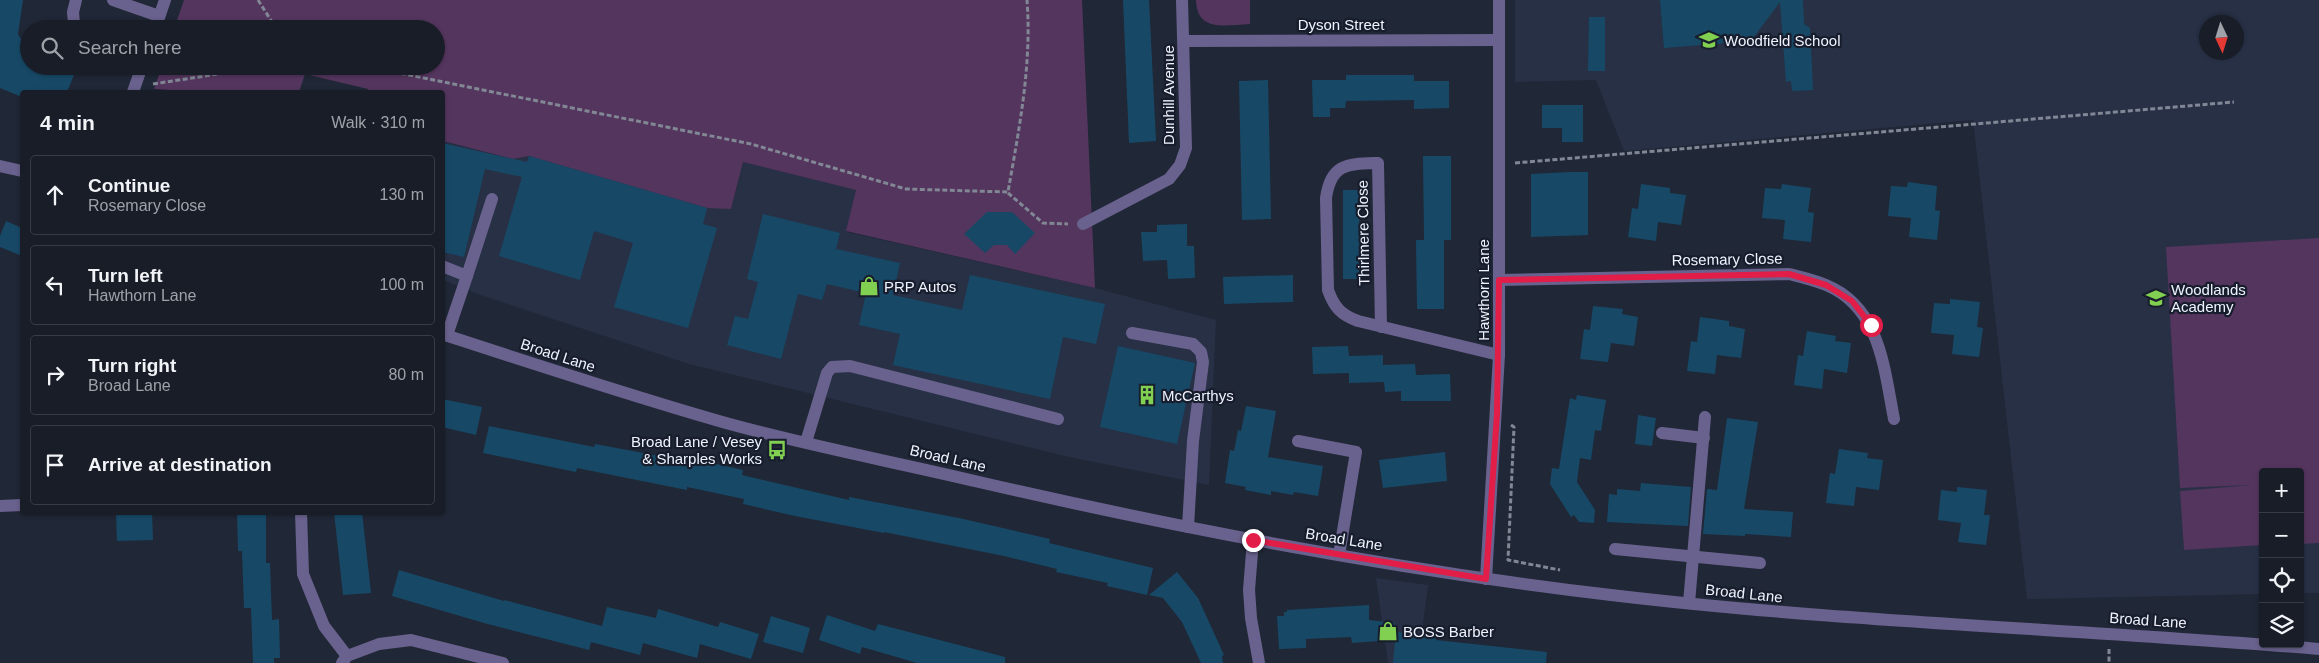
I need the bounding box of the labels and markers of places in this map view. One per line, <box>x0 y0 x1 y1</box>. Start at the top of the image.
school or university icon: Woodfield School <box>1698 29 1720 51</box>
place label: Woodfield School <box>1724 32 1840 49</box>
shop icon: PRP Autos <box>858 275 880 297</box>
place label: PRP Autos <box>884 278 956 295</box>
place label: Woodlands Academy <box>2171 281 2246 315</box>
school or university icon: Woodlands Academy <box>2145 287 2167 309</box>
building icon: McCarthys <box>1136 384 1158 406</box>
place label: McCarthys <box>1162 387 1234 404</box>
place label: Broad Lane / Vesey & Sharples Works <box>631 433 762 467</box>
bus stop icon: Broad Lane / Vesey & Sharples Works <box>766 439 788 461</box>
shop icon: BOSS Barber <box>1377 620 1399 642</box>
place label: BOSS Barber <box>1403 623 1494 640</box>

